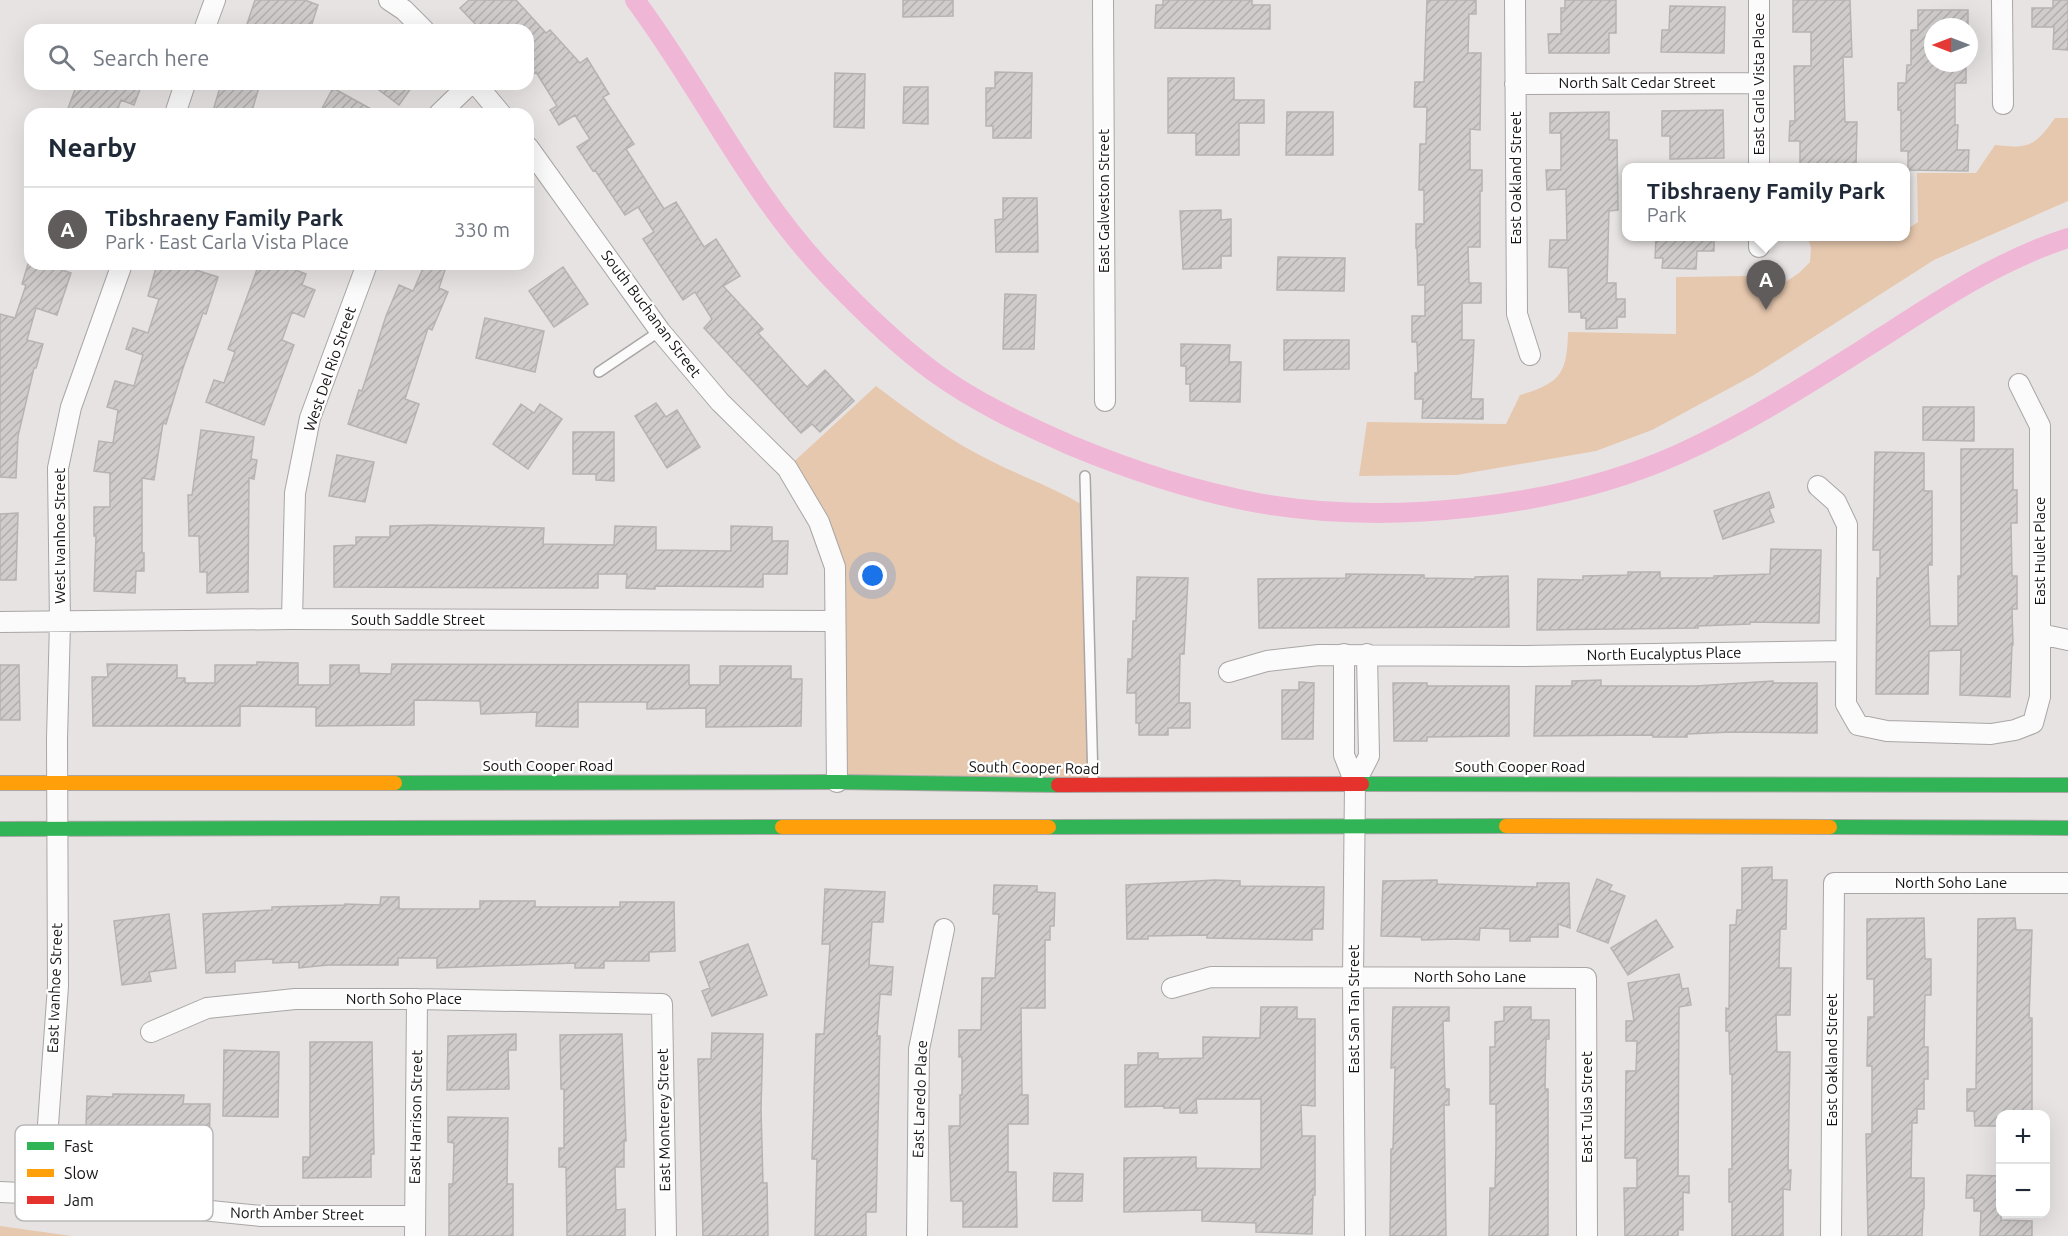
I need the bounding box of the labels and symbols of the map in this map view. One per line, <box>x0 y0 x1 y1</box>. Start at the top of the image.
street label: East Carla Vista Place <box>1750 13 1767 155</box>
north arrow <box>1924 18 1978 72</box>
street label: North Salt Cedar Street <box>1559 74 1716 91</box>
street label: East Oakland Street <box>1507 111 1524 245</box>
street label: East Galveston Street <box>1095 129 1112 273</box>
street label: South Buchanan Street <box>598 247 705 381</box>
pin: A <box>1746 260 1786 310</box>
street label: West Del Rio Street <box>300 304 359 434</box>
street label: West Ivanhoe Street <box>51 468 68 604</box>
street label: East Hulet Place <box>2031 497 2048 605</box>
your location <box>858 561 887 590</box>
street label: South Saddle Street <box>351 611 485 628</box>
street label: North Eucalyptus Place <box>1586 644 1742 663</box>
street label: South Cooper Road <box>483 757 613 774</box>
street label: South Cooper Road <box>969 758 1099 777</box>
street label: South Cooper Road <box>1455 758 1585 775</box>
street label: North Soho Lane <box>1895 874 2007 891</box>
street label: East Ivanhoe Street <box>44 922 65 1053</box>
street label: East San Tan Street <box>1345 944 1362 1073</box>
street label: North Soho Lane <box>1414 968 1526 985</box>
street label: North Soho Place <box>346 990 462 1007</box>
street label: East Oakland Street <box>1823 993 1840 1127</box>
street label: East Laredo Place <box>909 1040 930 1158</box>
street label: East Monterey Street <box>654 1048 673 1192</box>
street label: East Harrison Street <box>406 1050 425 1184</box>
street label: East Tulsa Street <box>1578 1051 1595 1163</box>
legend <box>15 1125 213 1221</box>
text: Fast <box>64 1137 94 1155</box>
text: Slow <box>64 1164 99 1182</box>
text: Jam <box>64 1191 94 1209</box>
street label: North Amber Street <box>230 1204 364 1223</box>

